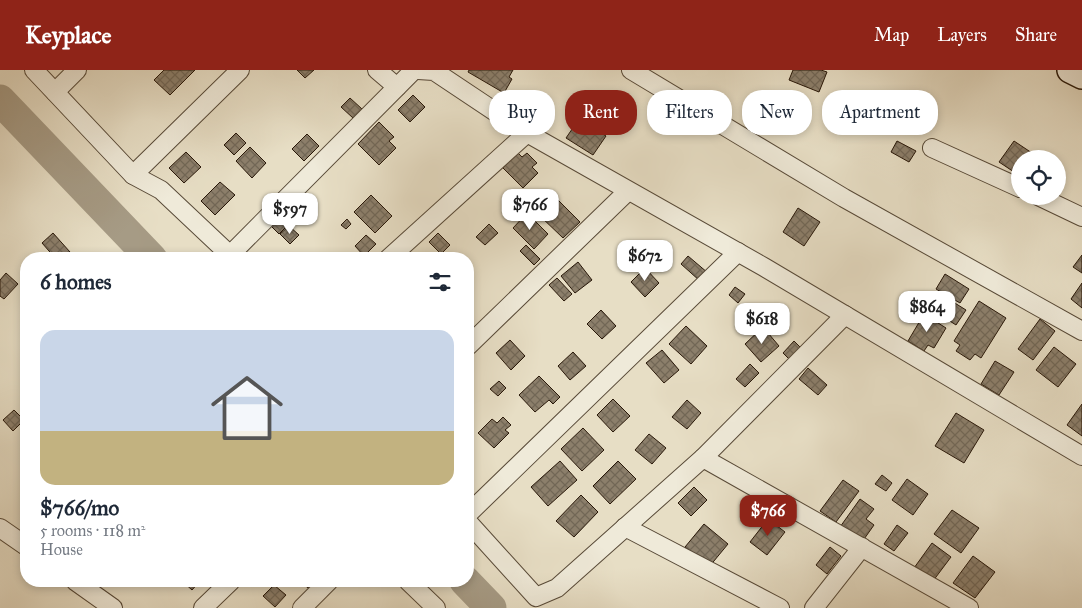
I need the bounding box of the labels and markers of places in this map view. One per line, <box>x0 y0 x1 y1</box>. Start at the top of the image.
pin: $766 <box>500 189 560 231</box>
pin: $597 <box>260 192 320 235</box>
pin: $672 <box>615 240 675 282</box>
pin: $864 <box>897 290 957 333</box>
pin: $618 <box>732 302 792 345</box>
pin: $766 <box>738 494 798 537</box>

